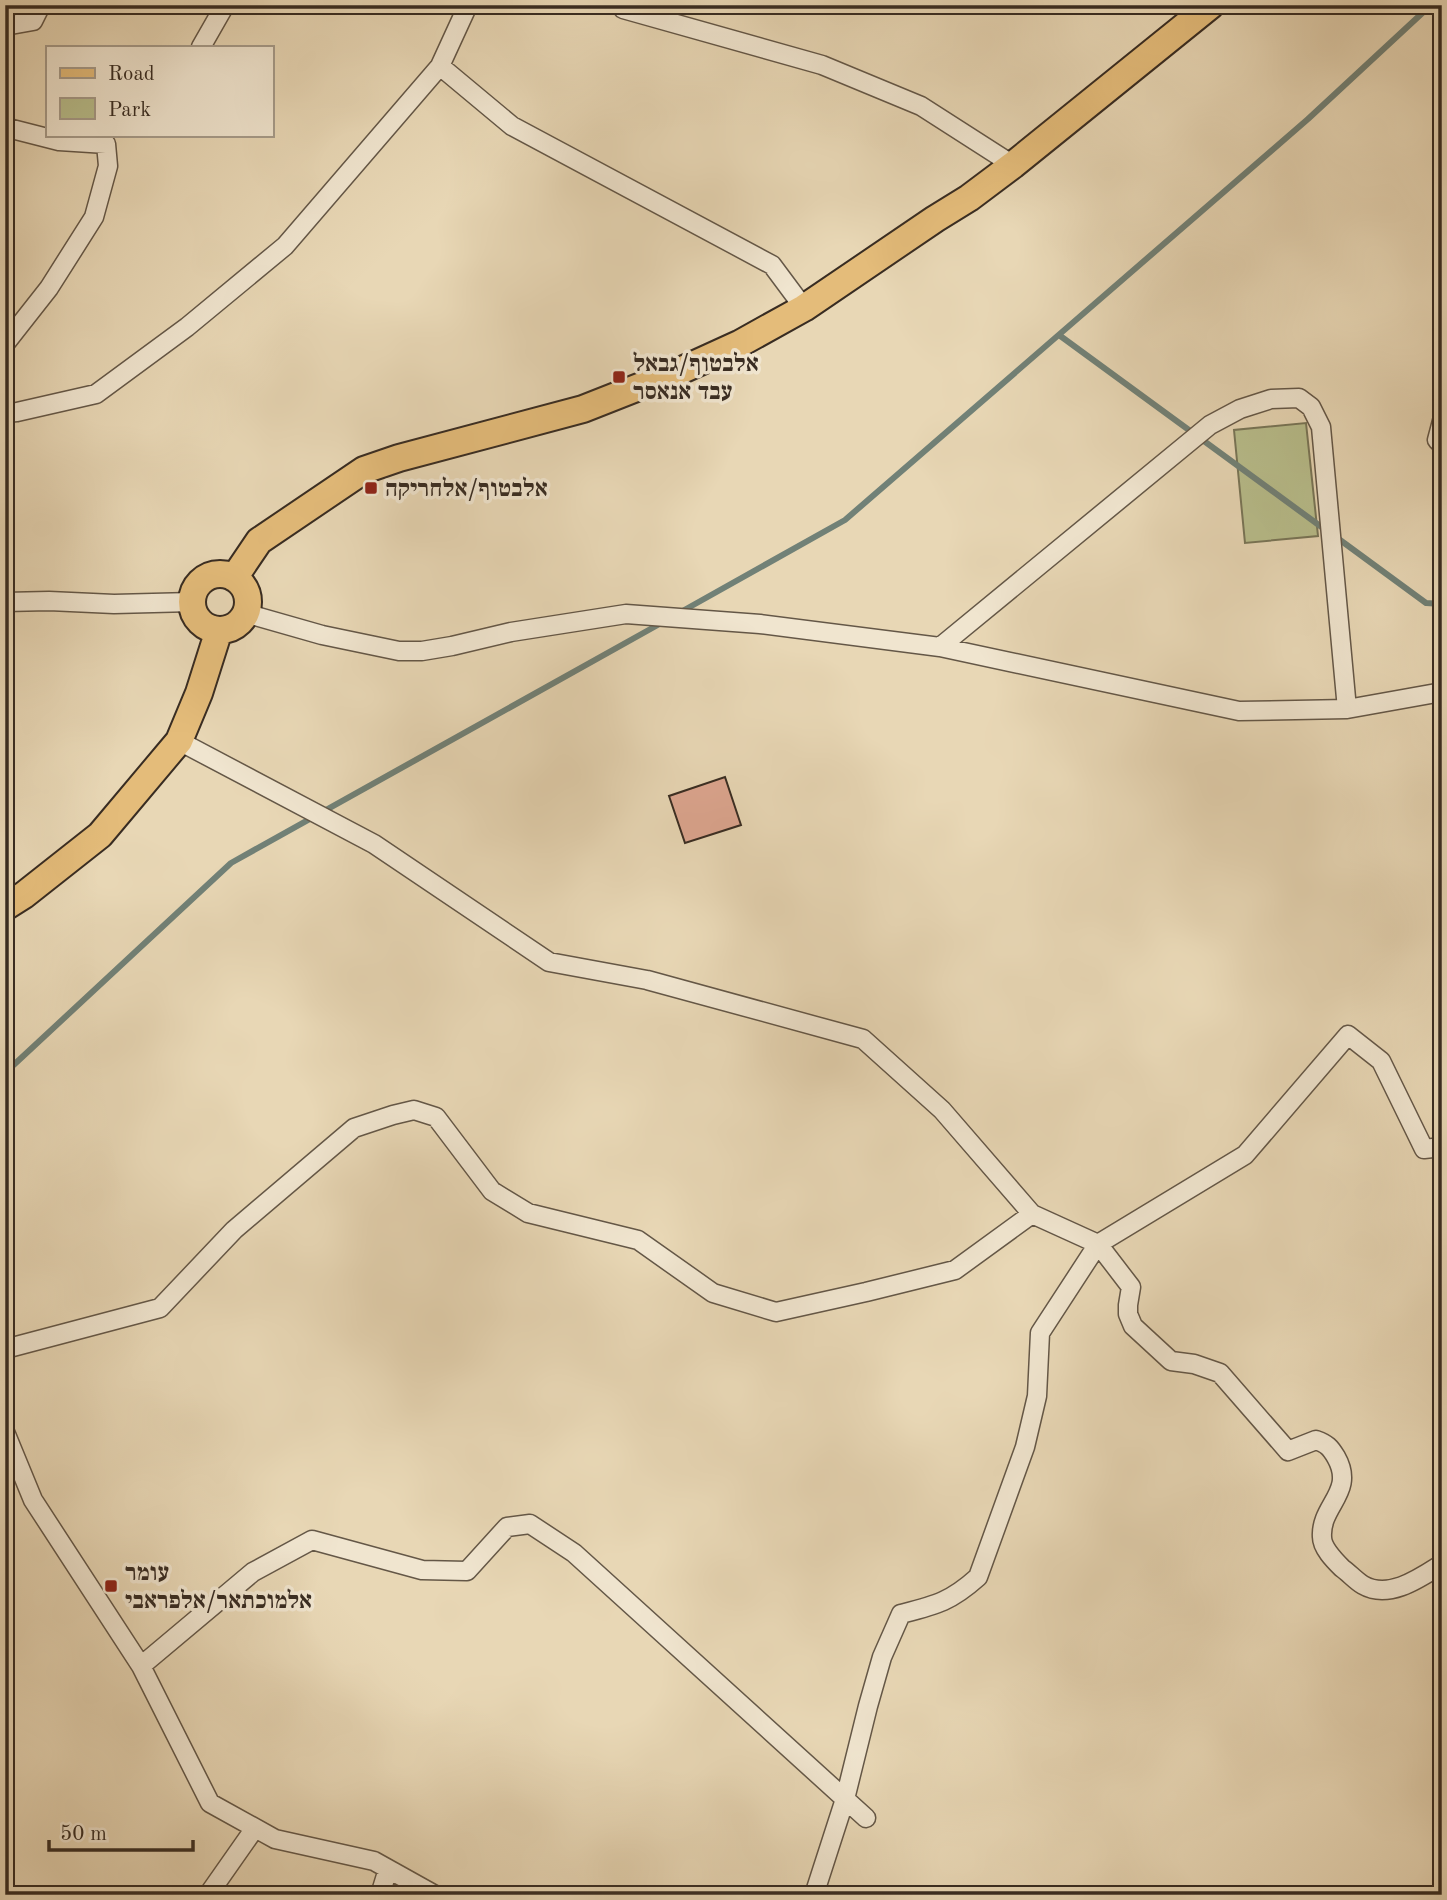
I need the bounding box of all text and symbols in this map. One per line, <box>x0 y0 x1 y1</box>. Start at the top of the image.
legend <box>46 46 273 136</box>
text: Road <box>108 64 155 85</box>
text: Park <box>108 100 151 121</box>
place label: אלבטוף/גבאל עבד אנאסר <box>633 351 759 405</box>
marker: אלבטוף/גבאל עבד אנאסר <box>611 369 627 385</box>
place label: אלבטוף/אלחריקה <box>385 476 548 502</box>
marker: אלבטוף/אלחריקה <box>363 480 379 496</box>
place label: עומר אלמוכתאר/אלפראבי <box>125 1562 312 1614</box>
marker: עומר אלמוכתאר/אלפראבי <box>103 1578 119 1594</box>
scale bar <box>49 1809 192 1853</box>
text: 50 m <box>60 1824 107 1845</box>

